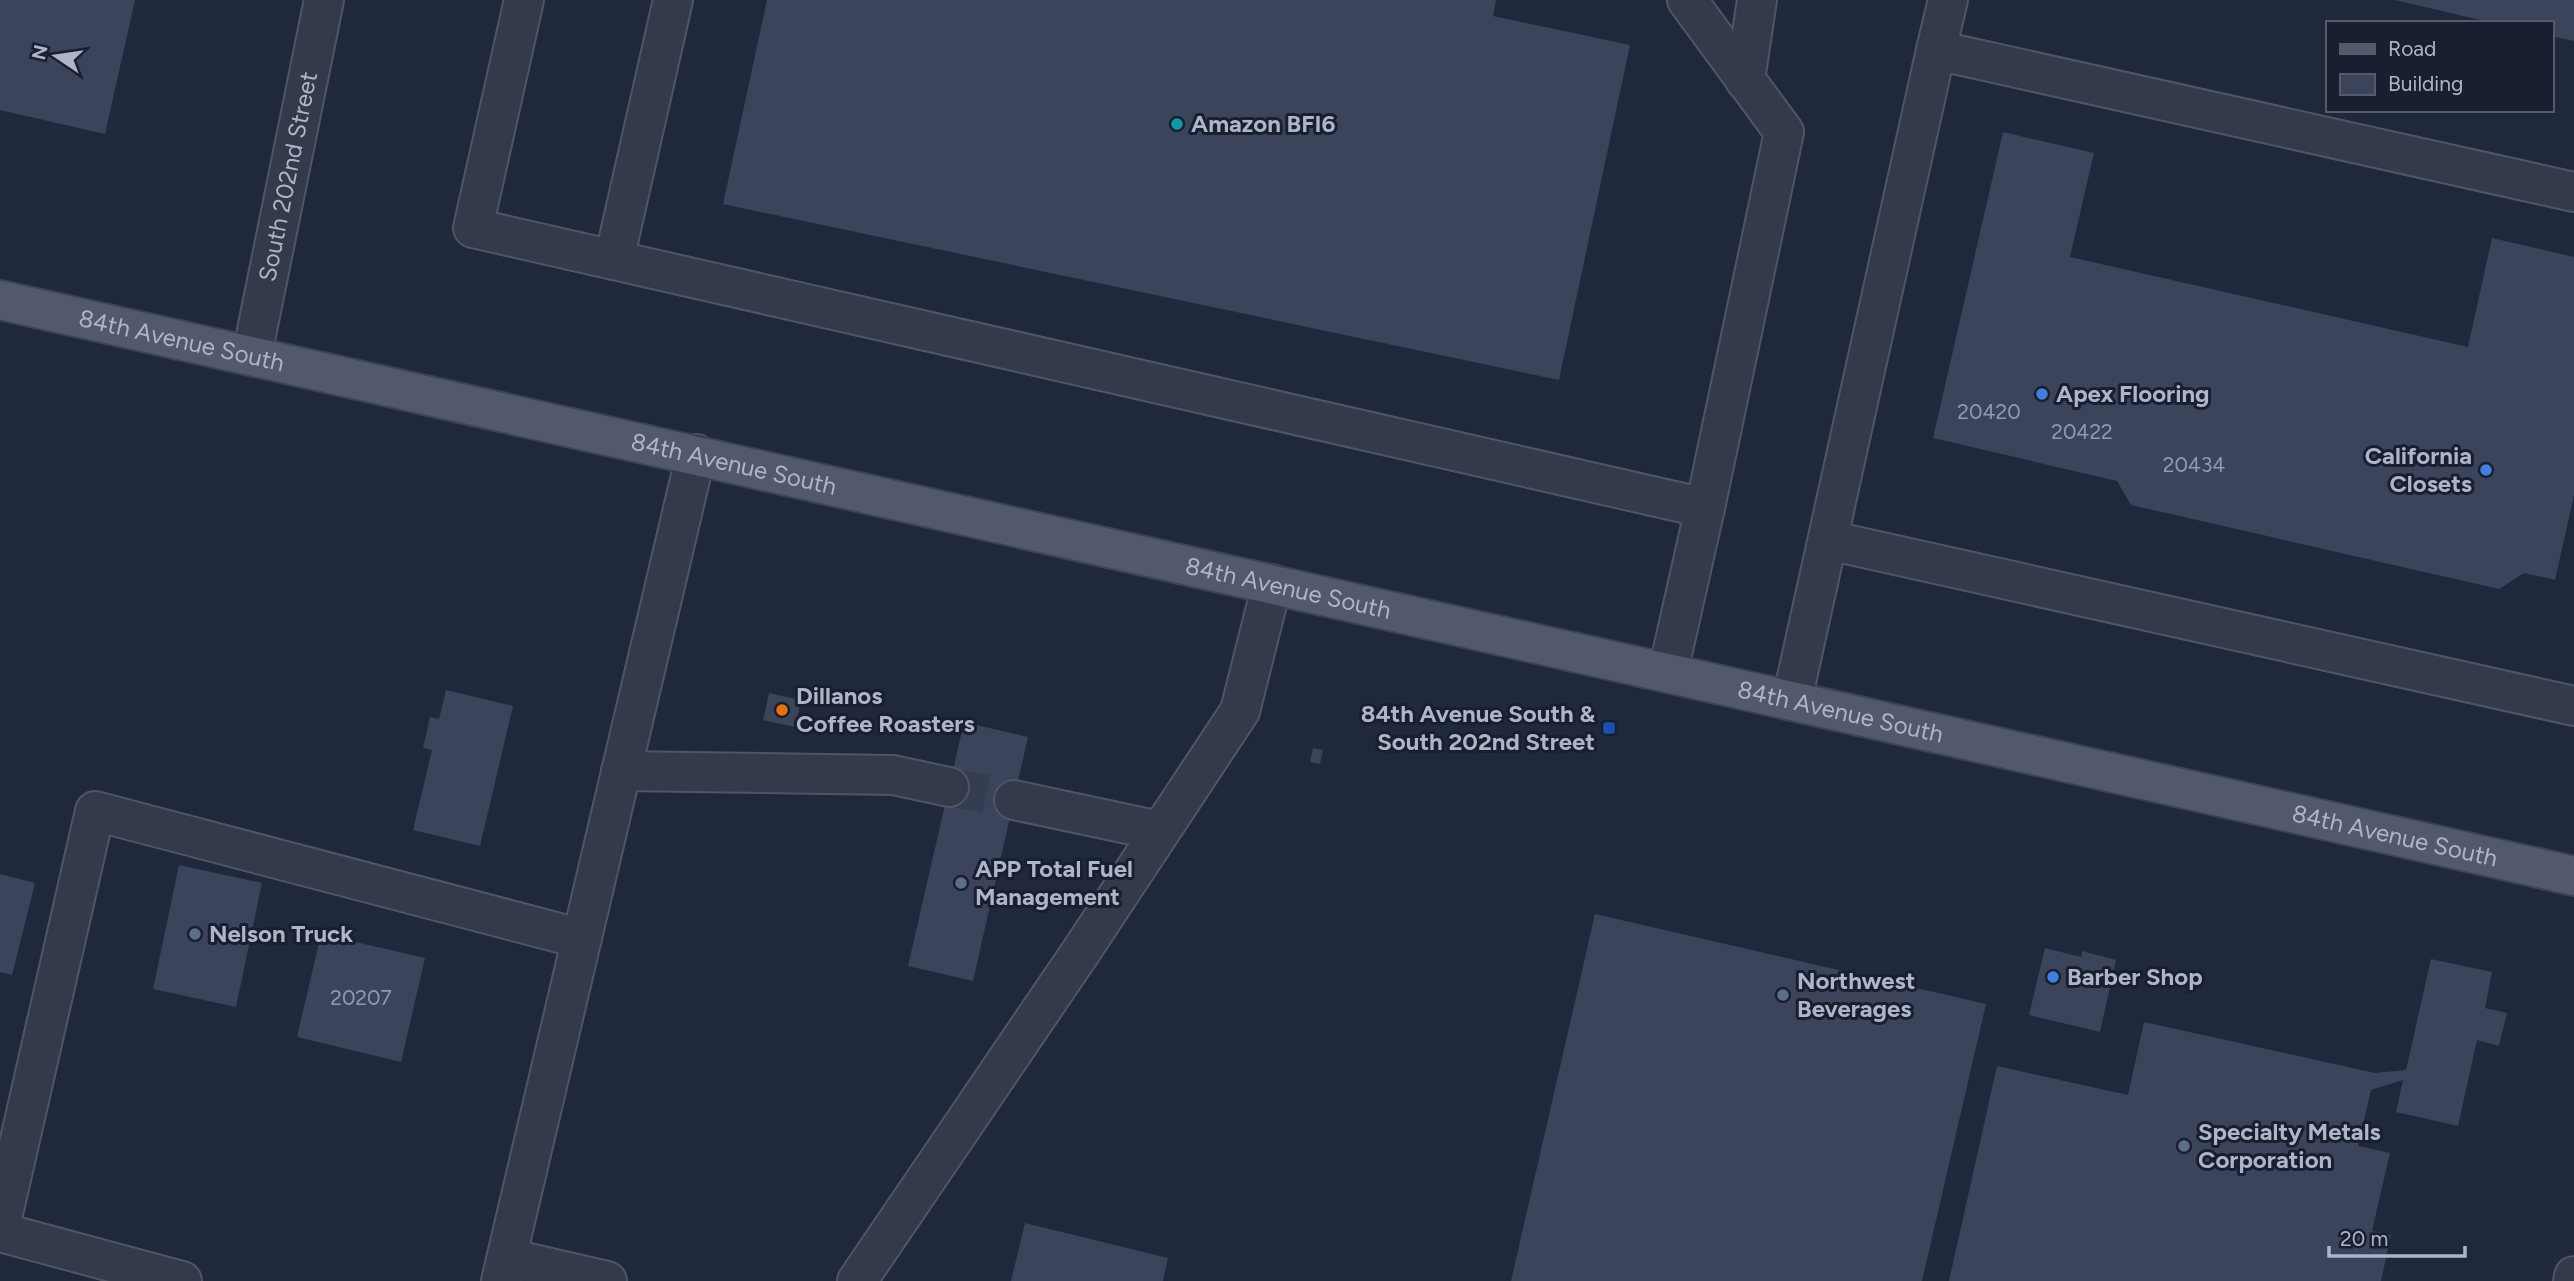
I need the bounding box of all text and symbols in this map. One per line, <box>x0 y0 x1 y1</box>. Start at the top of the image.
north arrow <box>21 21 91 91</box>
legend <box>2326 21 2553 112</box>
text: Road <box>2388 36 2436 61</box>
text: N <box>27 43 53 62</box>
street label: South 202nd Street <box>252 69 323 284</box>
text: Building <box>2388 71 2463 96</box>
place label: Amazon BFI6 <box>1191 109 1335 138</box>
marker: Amazon BFI6 <box>1169 116 1185 132</box>
street label: 84th Avenue South <box>76 303 287 377</box>
place label: Apex Flooring <box>2056 379 2210 408</box>
marker: Apex Flooring <box>2034 386 2050 402</box>
house number: 20420 <box>1957 399 2021 424</box>
house number: 20422 <box>2051 419 2113 444</box>
street label: 84th Avenue South <box>628 427 839 501</box>
place label: California Closets <box>2365 441 2472 498</box>
house number: 20434 <box>2163 452 2225 477</box>
marker: California Closets <box>2478 462 2494 478</box>
street label: 84th Avenue South <box>1183 551 1394 625</box>
street label: 84th Avenue South <box>1735 674 1946 748</box>
place label: Dillanos Coffee Roasters <box>796 681 975 738</box>
place label: 84th Avenue South & South 202nd Street <box>1361 699 1595 756</box>
marker: Dillanos Coffee Roasters <box>774 702 790 718</box>
marker: 84th Avenue South & South 202nd Street <box>1601 720 1617 736</box>
street label: 84th Avenue South <box>2289 798 2500 872</box>
place label: APP Total Fuel Management <box>975 854 1133 911</box>
marker: APP Total Fuel Management <box>953 875 969 891</box>
place label: Nelson Truck <box>209 919 353 948</box>
marker: Nelson Truck <box>187 926 203 942</box>
place label: Barber Shop <box>2067 962 2203 991</box>
place label: Northwest Beverages <box>1797 966 1915 1023</box>
marker: Barber Shop <box>2045 969 2061 985</box>
house number: 20207 <box>330 985 392 1010</box>
marker: Northwest Beverages <box>1775 987 1791 1003</box>
place label: Specialty Metals Corporation <box>2198 1117 2381 1174</box>
marker: Specialty Metals Corporation <box>2176 1138 2192 1154</box>
scale bar <box>2329 1214 2466 1258</box>
text: 20 m <box>2340 1226 2388 1251</box>

